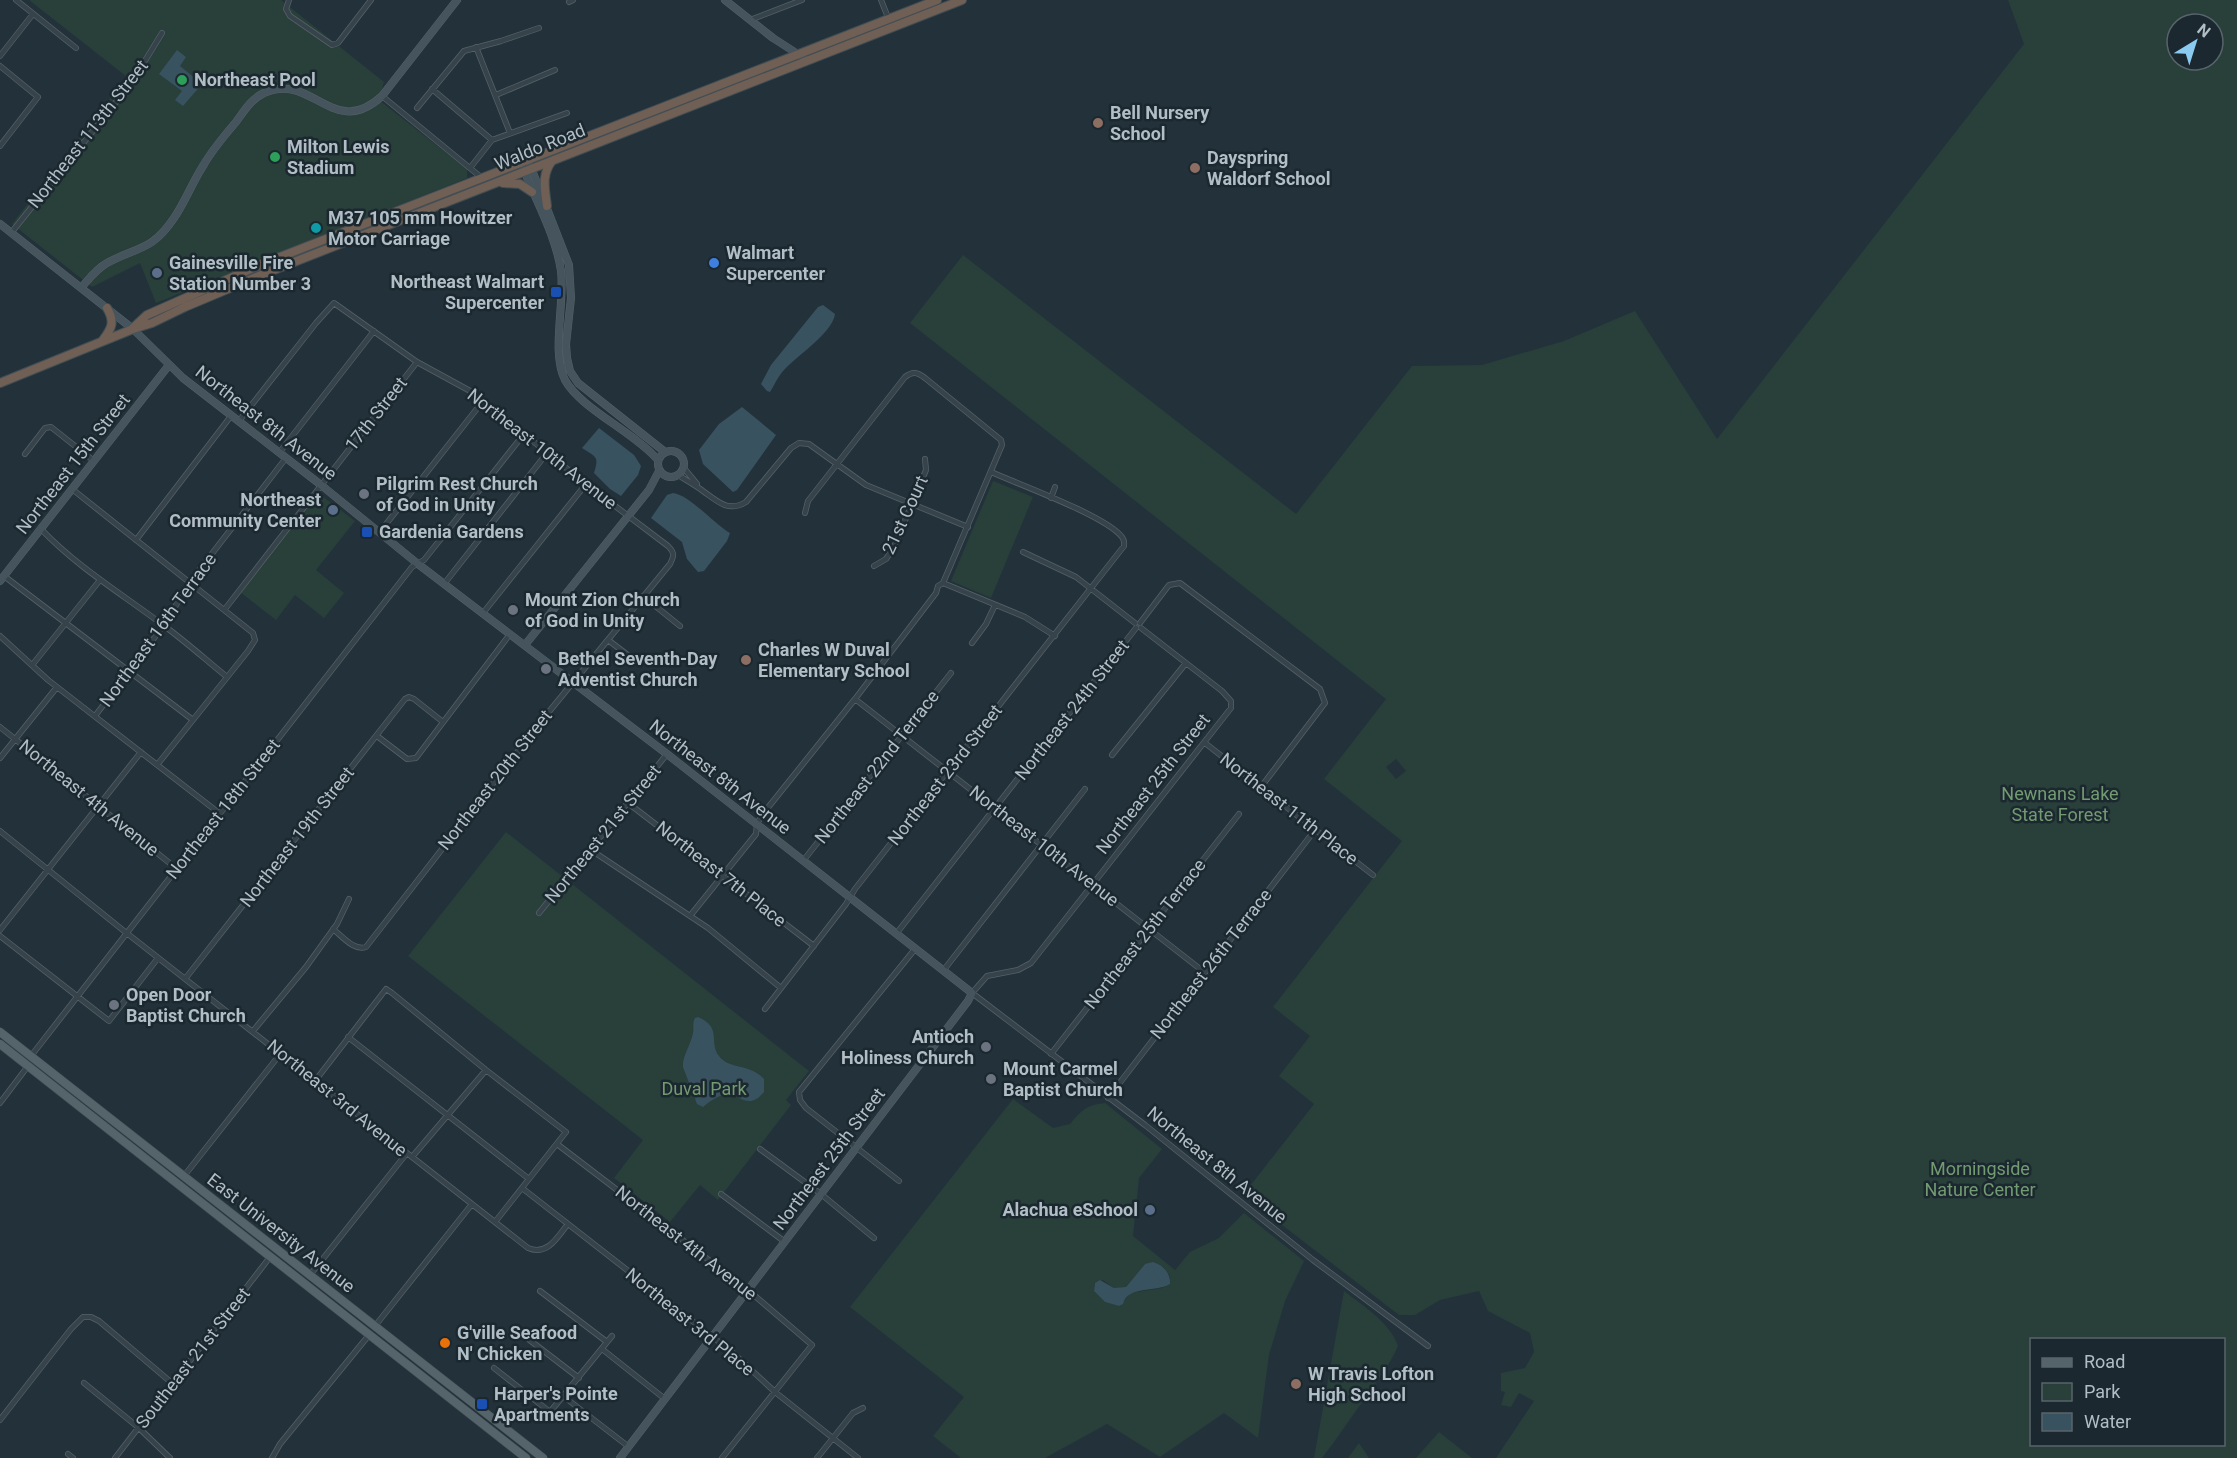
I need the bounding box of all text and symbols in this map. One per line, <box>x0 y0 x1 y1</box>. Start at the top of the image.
north arrow <box>2165 12 2225 72</box>
text: N <box>2194 20 2214 42</box>
street label: Northeast 113th Street <box>23 55 152 212</box>
place label: Northeast Pool <box>194 69 316 90</box>
marker: Northeast Pool <box>175 73 189 87</box>
place label: Bell Nursery School <box>1110 102 1210 144</box>
marker: Bell Nursery School <box>1091 116 1105 130</box>
street label: Waldo Road <box>491 119 588 174</box>
place label: Milton Lewis Stadium <box>287 136 390 178</box>
place label: Dayspring Waldorf School <box>1207 147 1330 189</box>
marker: Milton Lewis Stadium <box>268 150 282 164</box>
marker: Dayspring Waldorf School <box>1188 161 1202 175</box>
place label: M37 105 mm Howitzer Motor Carriage <box>328 207 513 249</box>
marker: M37 105 mm Howitzer Motor Carriage <box>309 221 323 235</box>
place label: Walmart Supercenter <box>726 242 825 284</box>
place label: Gainesville Fire Station Number 3 <box>169 252 311 294</box>
marker: Walmart Supercenter <box>707 256 721 270</box>
marker: Gainesville Fire Station Number 3 <box>150 266 164 280</box>
place label: Northeast Walmart Supercenter <box>391 271 544 313</box>
marker: Northeast Walmart Supercenter <box>549 285 563 299</box>
street label: Northeast 8th Avenue <box>191 361 341 484</box>
street label: 17th Street <box>340 372 411 455</box>
street label: Northeast 10th Avenue <box>463 384 621 513</box>
street label: Northeast 15th Street <box>11 389 134 538</box>
street label: 21st Court <box>877 472 932 557</box>
place label: Pilgrim Rest Church of God in Unity <box>376 473 538 515</box>
marker: Pilgrim Rest Church of God in Unity <box>357 487 371 501</box>
place label: Northeast Community Center <box>169 489 321 531</box>
marker: Northeast Community Center <box>326 503 340 517</box>
place label: Gardenia Gardens <box>379 521 524 542</box>
marker: Gardenia Gardens <box>360 525 374 539</box>
street label: Northeast 16th Terrace <box>95 549 220 711</box>
place label: Mount Zion Church of God in Unity <box>525 589 680 631</box>
marker: Mount Zion Church of God in Unity <box>506 603 520 617</box>
street label: Northeast 24th Street <box>1010 635 1133 784</box>
place label: Charles W Duval Elementary School <box>758 639 910 681</box>
place label: Bethel Seventh-Day Adventist Church <box>558 648 718 690</box>
marker: Charles W Duval Elementary School <box>739 653 753 667</box>
marker: Bethel Seventh-Day Adventist Church <box>539 662 553 676</box>
street label: Northeast 22nd Terrace <box>810 686 943 848</box>
street label: Northeast 23rd Street <box>883 700 1006 849</box>
street label: Northeast 20th Street <box>433 705 556 854</box>
street label: Northeast 25th Street <box>1091 709 1214 858</box>
street label: Northeast 8th Avenue <box>645 715 795 838</box>
street label: Northeast 18th Street <box>161 734 284 883</box>
street label: Northeast 4th Avenue <box>15 735 163 860</box>
street label: Northeast 11th Place <box>1216 748 1363 869</box>
street label: Northeast 21st Street <box>540 760 665 907</box>
street label: Northeast 19th Street <box>235 762 358 911</box>
street label: Northeast 10th Avenue <box>965 781 1123 910</box>
park label: Newnans Lake State Forest <box>2001 783 2119 825</box>
street label: Northeast 7th Place <box>652 816 791 931</box>
street label: Northeast 25th Terrace <box>1080 854 1210 1013</box>
street label: Northeast 26th Terrace <box>1146 884 1276 1043</box>
place label: Open Door Baptist Church <box>126 984 246 1026</box>
marker: Open Door Baptist Church <box>107 998 121 1012</box>
place label: Antioch Holiness Church <box>841 1026 974 1068</box>
street label: Northeast 3rd Avenue <box>263 1035 412 1161</box>
marker: Antioch Holiness Church <box>979 1040 993 1054</box>
place label: Mount Carmel Baptist Church <box>1003 1058 1123 1100</box>
marker: Mount Carmel Baptist Church <box>984 1072 998 1086</box>
park label: Duval Park <box>661 1078 747 1099</box>
street label: Northeast 25th Street <box>768 1083 889 1234</box>
street label: Northeast 8th Avenue <box>1143 1102 1291 1227</box>
park label: Morningside Nature Center <box>1924 1158 2036 1200</box>
street label: East University Avenue <box>203 1169 359 1297</box>
street label: Northeast 4th Avenue <box>611 1181 761 1304</box>
place label: Alachua eSchool <box>1003 1199 1138 1220</box>
marker: Alachua eSchool <box>1143 1203 1157 1217</box>
street label: Northeast 3rd Place <box>622 1263 759 1380</box>
street label: Southeast 21st Street <box>131 1283 254 1432</box>
place label: G'ville Seafood N' Chicken <box>457 1322 577 1364</box>
marker: G'ville Seafood N' Chicken <box>438 1336 452 1350</box>
legend <box>2030 1338 2225 1446</box>
text: Road <box>2084 1351 2125 1372</box>
place label: W Travis Lofton High School <box>1308 1363 1434 1405</box>
marker: W Travis Lofton High School <box>1289 1377 1303 1391</box>
text: Park <box>2084 1381 2121 1402</box>
place label: Harper's Pointe Apartments <box>494 1383 618 1425</box>
marker: Harper's Pointe Apartments <box>475 1397 489 1411</box>
text: Water <box>2084 1411 2131 1432</box>

